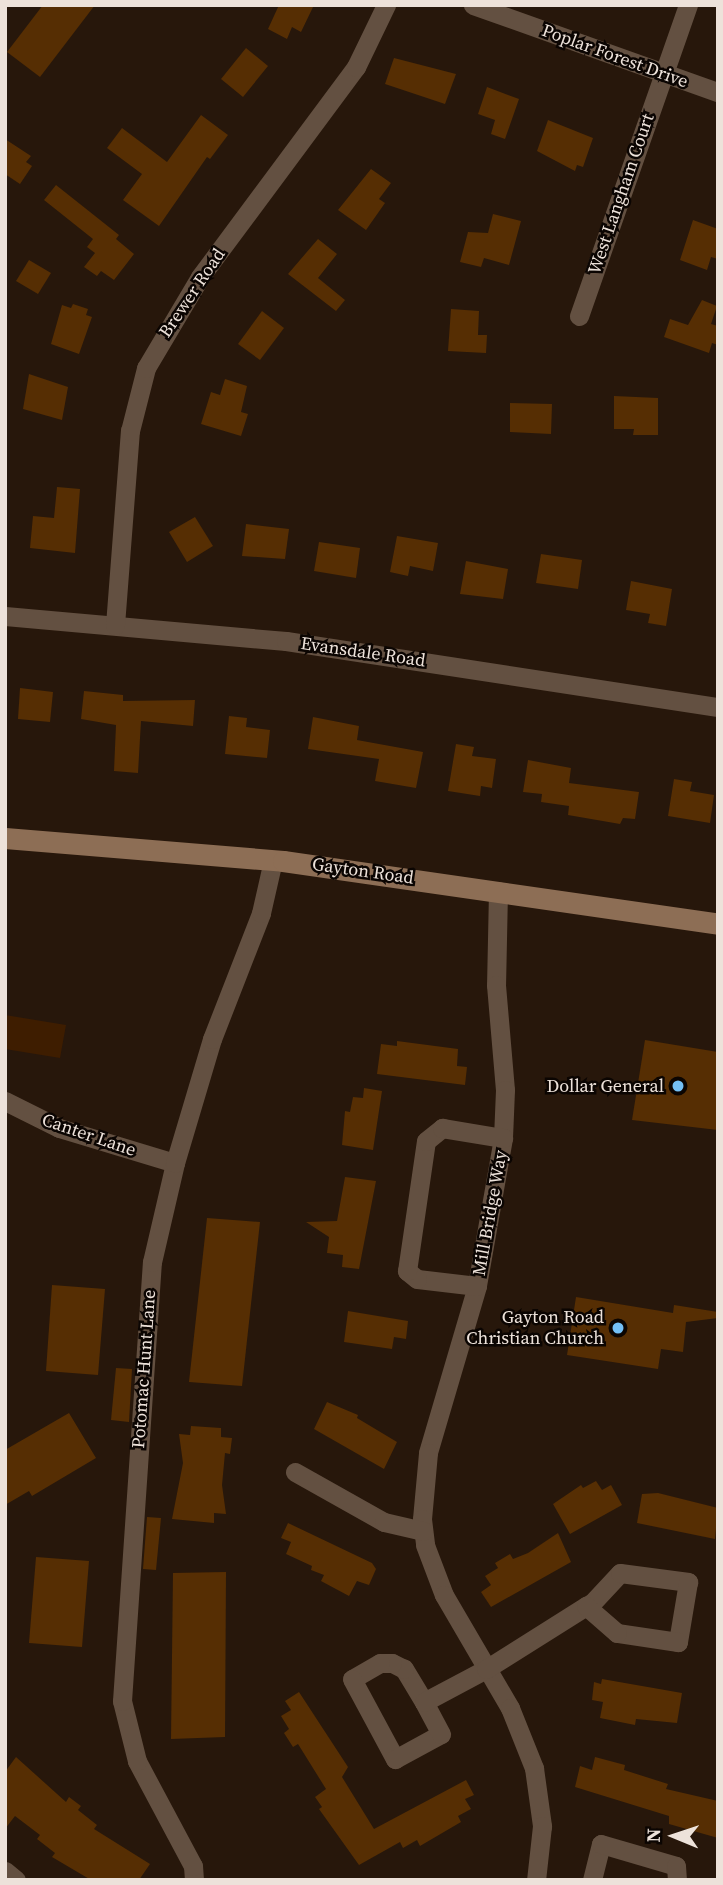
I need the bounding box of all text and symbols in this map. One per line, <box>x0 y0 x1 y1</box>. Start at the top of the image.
street label: Poplar Forest Drive <box>539 20 691 92</box>
street label: West Langham Court <box>583 111 659 277</box>
street label: Brewer Road <box>154 244 230 342</box>
street label: Evansdale Road <box>299 633 427 671</box>
street label: Gayton Road <box>311 853 415 889</box>
place label: Dollar General <box>547 1075 664 1097</box>
marker: Dollar General <box>670 1078 686 1094</box>
street label: Canter Lane <box>39 1109 139 1161</box>
street label: Mill Bridge Way <box>468 1148 512 1278</box>
street label: Potomac Hunt Lane <box>128 1289 160 1449</box>
place label: Gayton Road Christian Church <box>466 1307 604 1350</box>
marker: Gayton Road Christian Church <box>610 1320 626 1336</box>
north arrow <box>639 1801 709 1871</box>
text: N <box>640 1828 666 1843</box>

